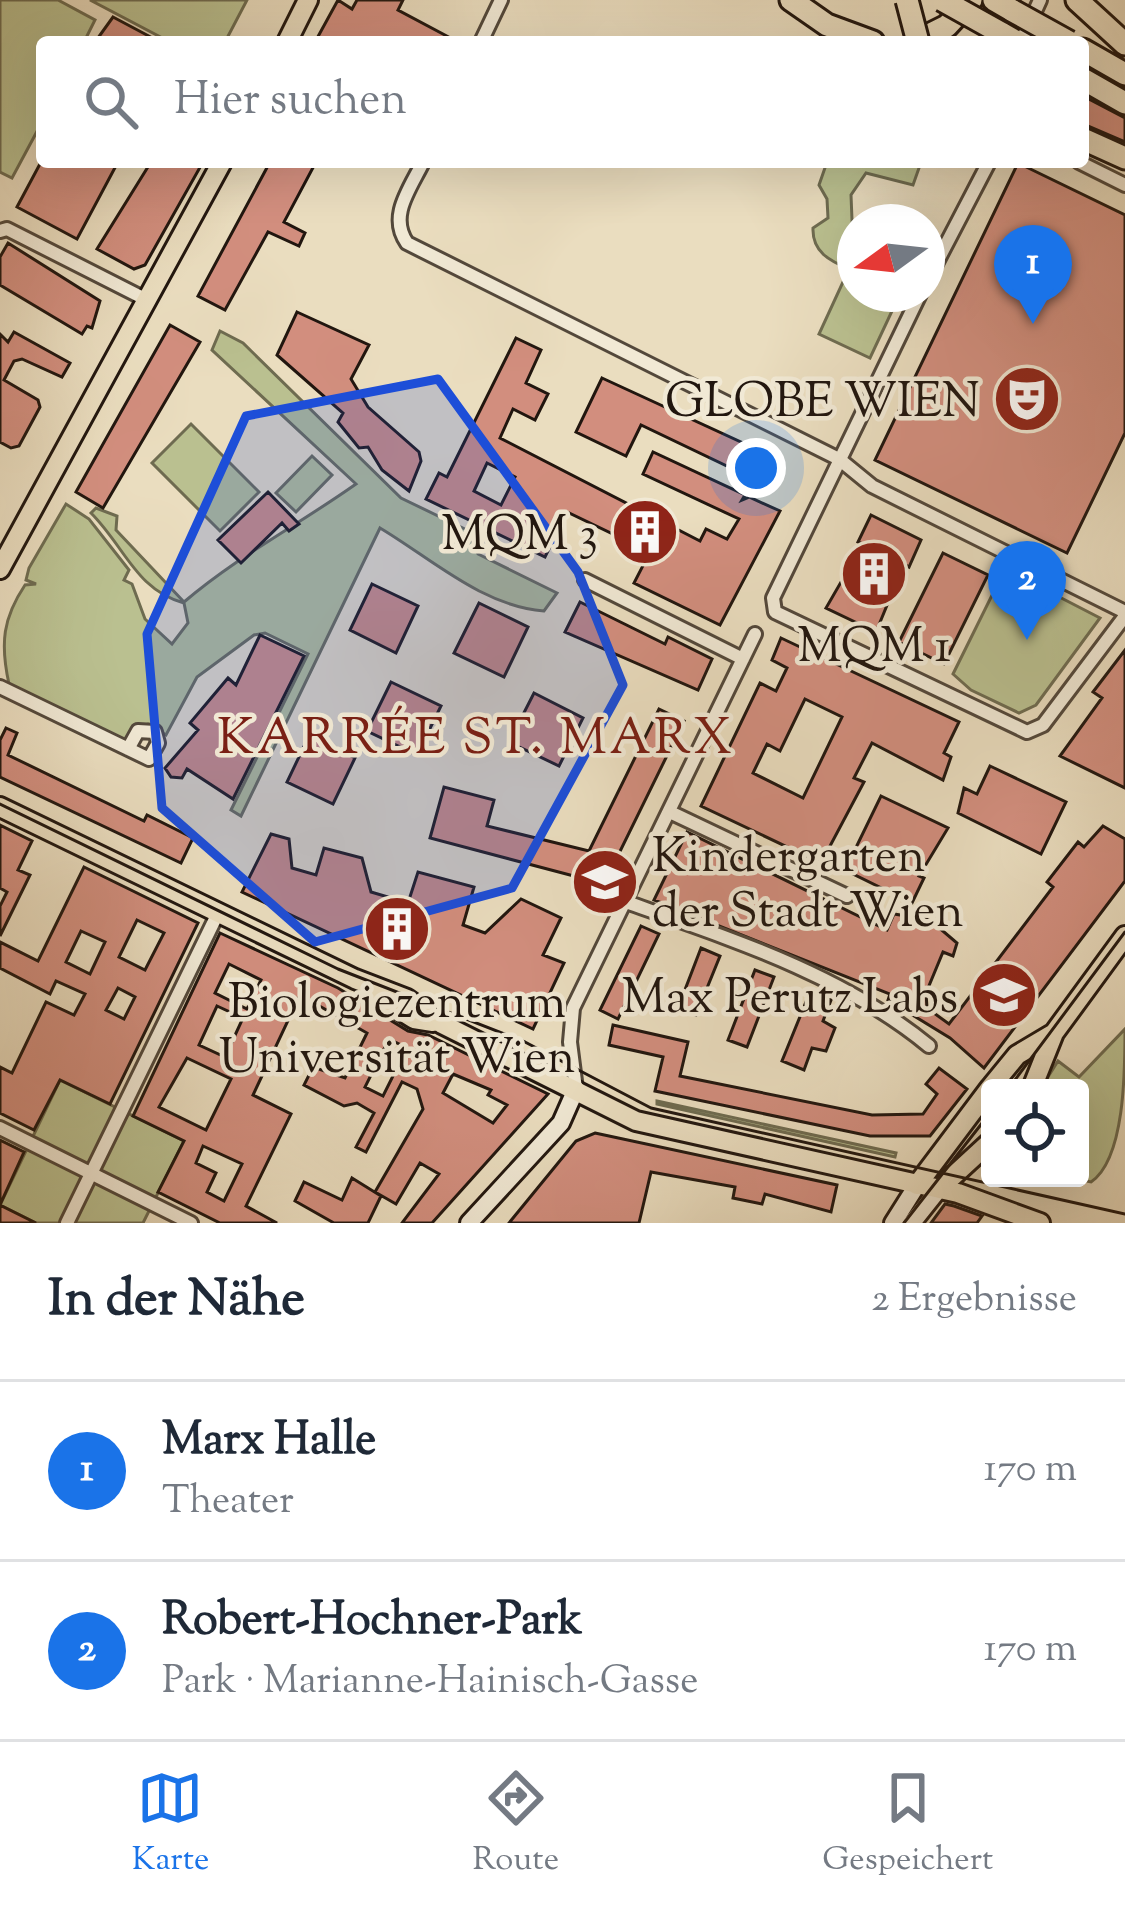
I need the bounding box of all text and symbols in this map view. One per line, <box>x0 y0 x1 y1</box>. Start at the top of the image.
search box <box>36 36 1089 168</box>
icon: search <box>78 69 144 135</box>
text: Hier suchen <box>174 70 407 135</box>
north arrow <box>837 204 945 312</box>
pin: 1 <box>994 225 1072 324</box>
theatre icon: GLOBE WIEN <box>992 364 1062 434</box>
place label: GLOBE WIEN <box>665 370 980 439</box>
your location <box>726 438 786 498</box>
building icon: MQM 3 <box>610 497 680 567</box>
place label: MQM 3 <box>441 503 598 572</box>
building icon: MQM 1 <box>839 539 909 609</box>
pin: 2 <box>988 541 1066 640</box>
place label: MQM 1 <box>797 615 951 684</box>
district label: KARRÉE ST. MARX <box>217 704 735 777</box>
place label: Kindergarten der Stadt Wien <box>652 825 964 949</box>
school or university icon: Kindergarten der Stadt Wien <box>570 847 640 917</box>
building icon: Biologiezentrum Universität Wien <box>362 894 432 964</box>
school or university icon: Max Perutz Labs <box>969 960 1039 1030</box>
place label: Max Perutz Labs <box>622 966 958 1035</box>
place label: Biologiezentrum Universität Wien <box>219 971 575 1095</box>
map controls <box>981 1079 1089 1187</box>
button: locate <box>981 1079 1089 1187</box>
text: In der Nähe <box>48 1265 305 1338</box>
text: 2 Ergebnisse <box>871 1273 1077 1329</box>
text: Marx Halle <box>162 1410 376 1475</box>
text: 1 <box>80 1443 94 1499</box>
text: 170 m <box>984 1443 1077 1499</box>
text: Theater <box>162 1475 294 1531</box>
text: Robert-Hochner-Park <box>162 1590 582 1655</box>
text: 2 <box>78 1623 96 1679</box>
text: 170 m <box>984 1623 1077 1679</box>
text: Park · Marianne-Hainisch-Gasse <box>162 1655 698 1711</box>
tab: Karte <box>132 1765 209 1885</box>
tab: Route <box>473 1765 559 1885</box>
tab: Gespeichert <box>822 1765 993 1885</box>

